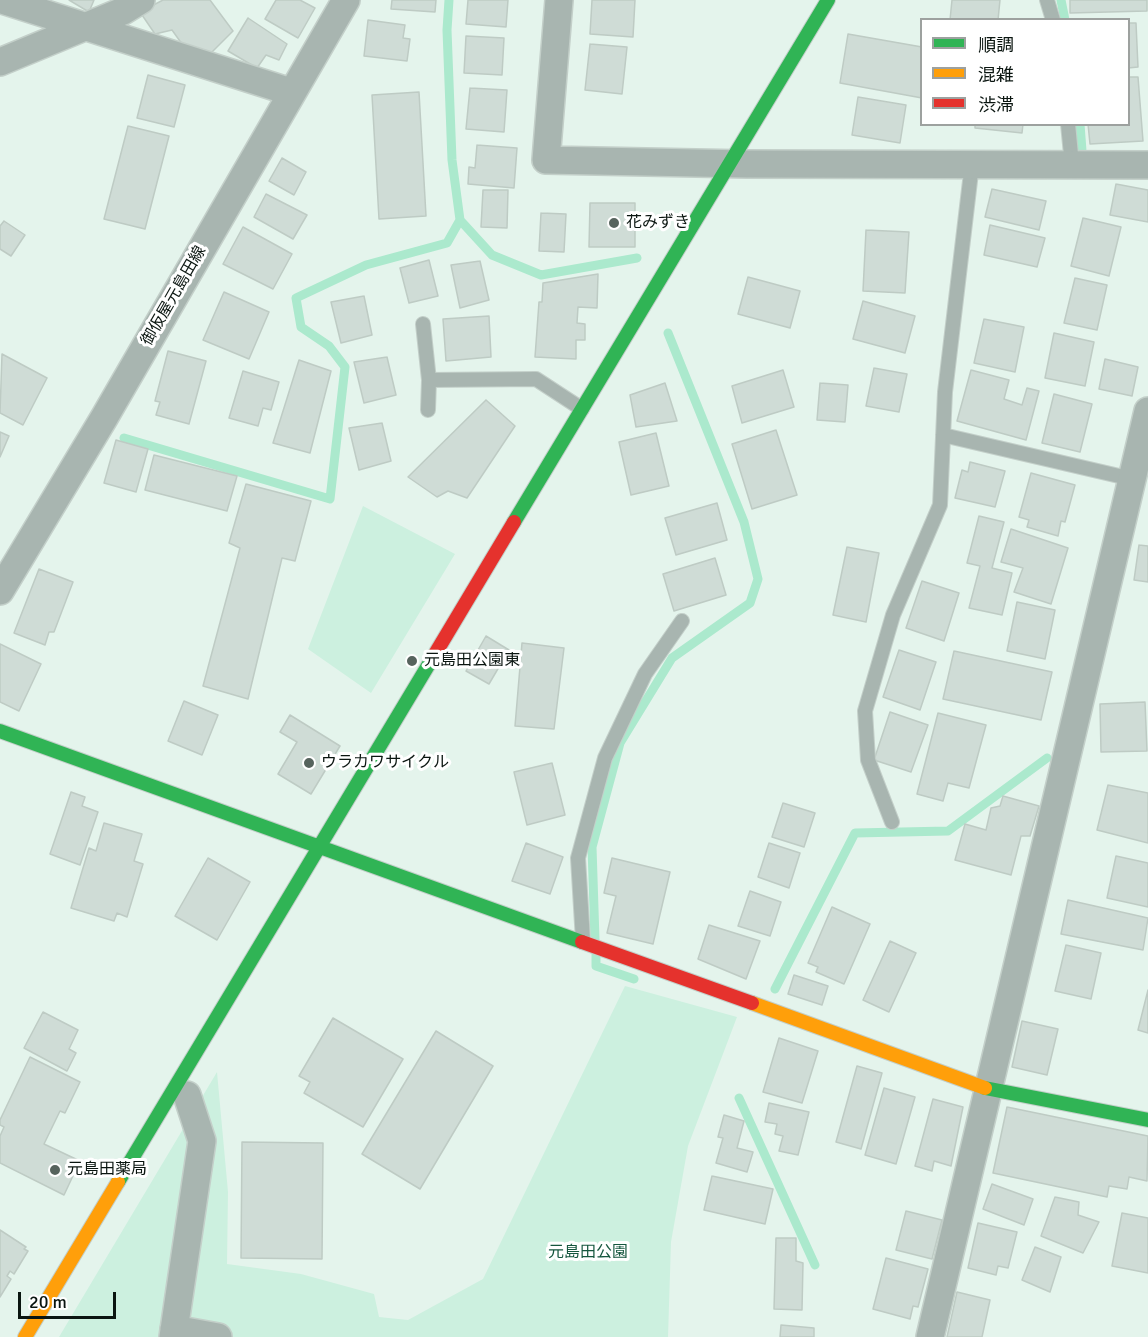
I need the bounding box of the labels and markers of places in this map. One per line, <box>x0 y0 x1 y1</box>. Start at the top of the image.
place label: 花みずき <box>626 213 690 233</box>
marker: 花みずき <box>607 216 621 230</box>
place label: 元島田公園東 <box>424 651 520 671</box>
marker: 元島田公園東 <box>405 654 419 668</box>
place label: ウラカワサイクル <box>321 753 449 773</box>
marker: ウラカワサイクル <box>302 756 316 770</box>
place label: 元島田薬局 <box>67 1160 147 1180</box>
marker: 元島田薬局 <box>48 1163 62 1177</box>

